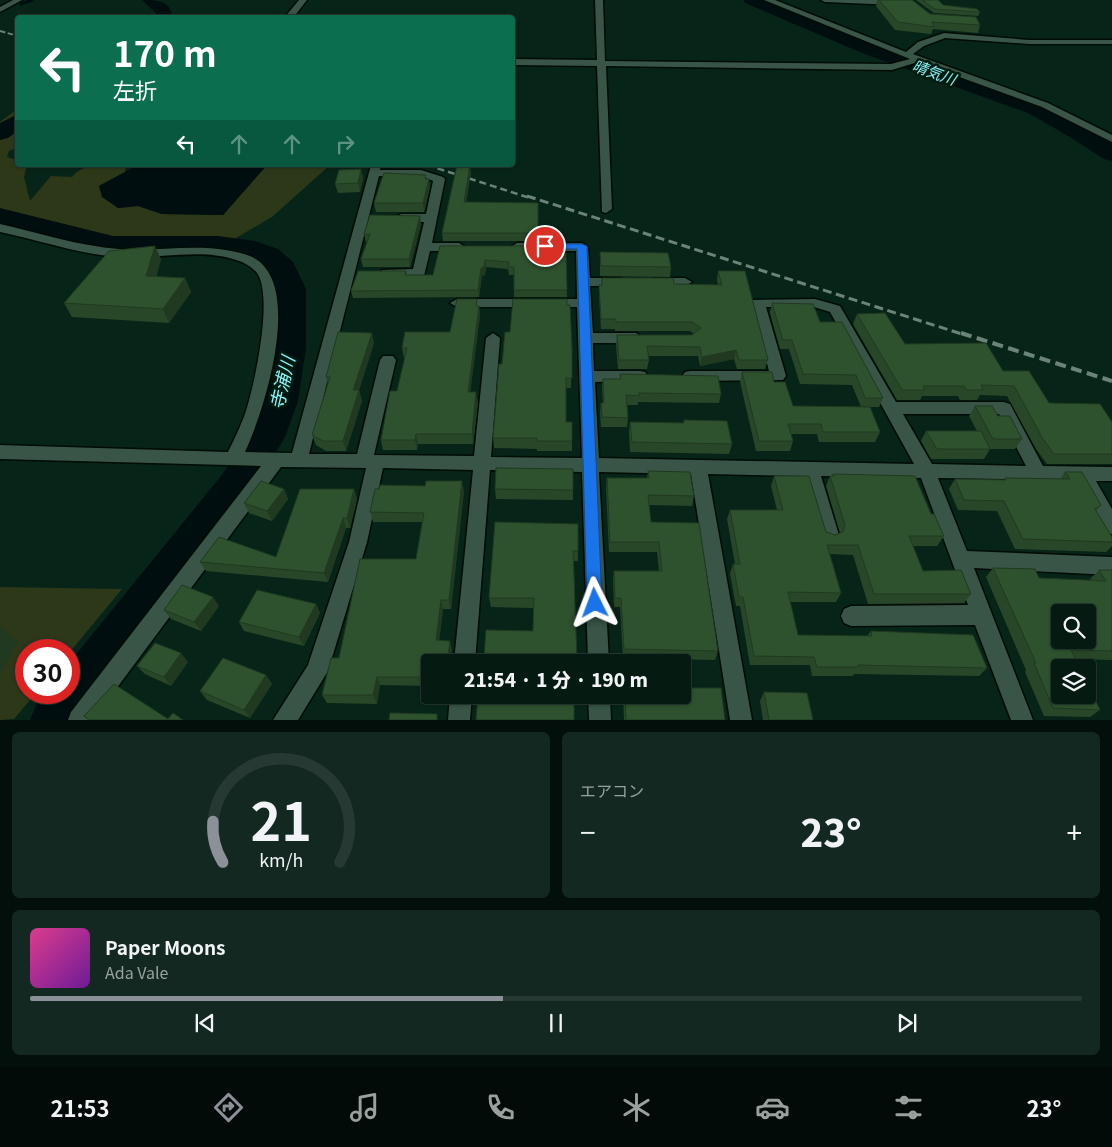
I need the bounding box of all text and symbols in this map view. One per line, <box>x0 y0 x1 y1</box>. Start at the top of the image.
text: 170 m <box>113 26 217 77</box>
icon: left <box>30 35 95 100</box>
water label: 晴気川 <box>910 54 961 90</box>
text: 左折 <box>113 73 157 105</box>
icon: left <box>172 130 200 158</box>
icon: ahead <box>225 130 253 158</box>
icon: ahead <box>278 130 306 158</box>
icon: right <box>331 130 359 158</box>
pin <box>524 225 566 267</box>
icon: arrive <box>531 232 559 260</box>
water label: 寺浦川 <box>262 351 300 412</box>
position arrow <box>568 576 620 628</box>
map controls <box>1051 604 1096 704</box>
button: search <box>1051 604 1096 649</box>
speed limit sign: 30 <box>15 639 80 704</box>
button: layers <box>1051 659 1096 704</box>
text: 21:54 · 1 分 · 190 m <box>464 665 648 692</box>
text: エアコン <box>580 778 644 802</box>
text: 21 <box>250 781 312 856</box>
text: 23° <box>800 803 862 858</box>
text: − <box>580 811 596 851</box>
text: + <box>1066 811 1082 851</box>
text: km/h <box>259 846 303 872</box>
text: Paper Moons <box>105 933 226 960</box>
text: Ada Vale <box>105 960 168 984</box>
icon: previous <box>191 1009 219 1037</box>
icon: pause <box>542 1009 570 1037</box>
icon: next <box>893 1009 921 1037</box>
icon: directions <box>211 1090 246 1125</box>
icon: music <box>347 1090 382 1125</box>
icon: phone <box>483 1090 518 1125</box>
icon: climate <box>619 1090 654 1125</box>
icon: car <box>755 1090 790 1125</box>
icon: filters <box>891 1090 926 1125</box>
text: 21:53 <box>51 1091 110 1123</box>
text: 23° <box>1027 1091 1061 1123</box>

